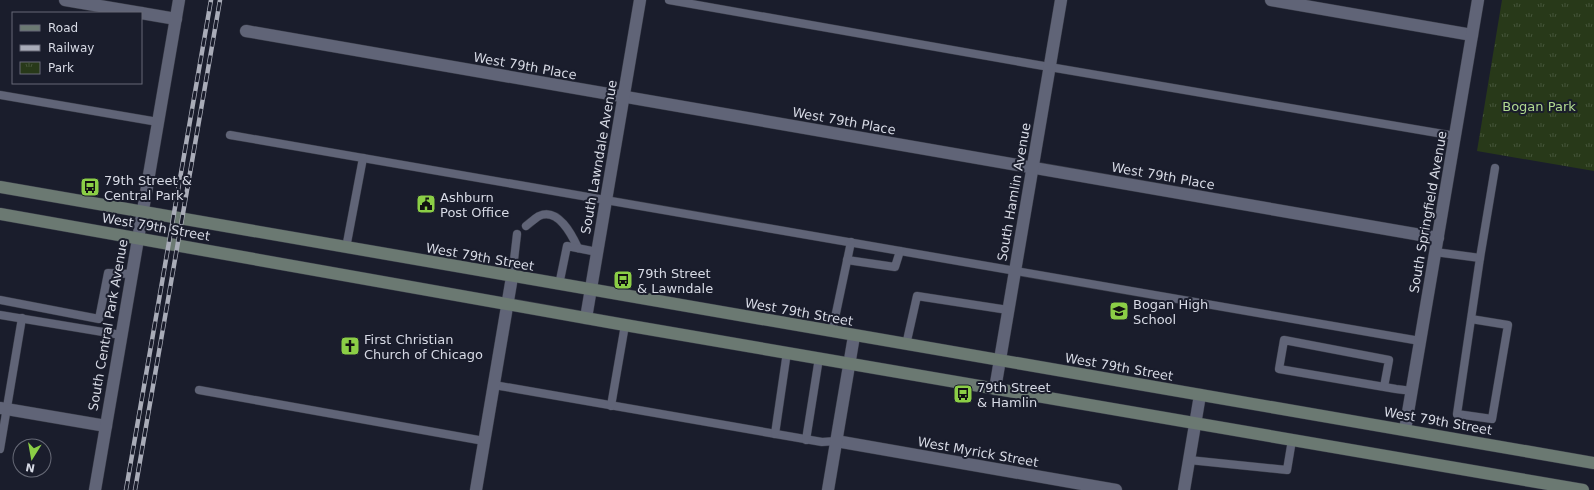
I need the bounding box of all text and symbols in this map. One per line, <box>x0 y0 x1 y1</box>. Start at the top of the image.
legend <box>12 12 142 84</box>
text: Road <box>48 21 78 35</box>
text: Railway <box>48 41 94 55</box>
street label: West 79th Place <box>472 50 578 82</box>
text: Park <box>48 61 74 75</box>
street label: South Lawndale Avenue <box>578 79 620 235</box>
park label: Bogan Park <box>1502 99 1576 114</box>
street label: West 79th Place <box>791 105 897 137</box>
street label: South Hamlin Avenue <box>994 122 1034 262</box>
street label: South Springfield Avenue <box>1406 130 1450 294</box>
street label: West 79th Place <box>1110 160 1216 192</box>
place label: 79th Street & Central Park <box>104 173 192 203</box>
bus stop icon: 79th Street & Central Park <box>79 176 101 198</box>
place label: Ashburn Post Office <box>440 190 509 220</box>
public building icon: Ashburn Post Office <box>415 193 437 215</box>
street label: West 79th Street <box>101 210 211 244</box>
street label: South Central Park Avenue <box>86 238 130 412</box>
street label: West 79th Street <box>425 240 535 274</box>
place label: 79th Street & Lawndale <box>637 266 713 296</box>
bus stop icon: 79th Street & Lawndale <box>612 269 634 291</box>
street label: West 79th Street <box>744 295 854 329</box>
place label: Bogan High School <box>1133 297 1208 327</box>
school or university icon: Bogan High School <box>1108 300 1130 322</box>
place label: First Christian Church of Chicago <box>364 332 483 362</box>
church icon: First Christian Church of Chicago <box>339 335 361 357</box>
street label: West 79th Street <box>1064 350 1174 384</box>
place label: 79th Street & Hamlin <box>977 380 1051 410</box>
bus stop icon: 79th Street & Hamlin <box>952 383 974 405</box>
street label: West 79th Street <box>1383 404 1493 438</box>
street label: West Myrick Street <box>916 434 1040 470</box>
north arrow <box>12 438 52 478</box>
text: N <box>24 460 36 475</box>

